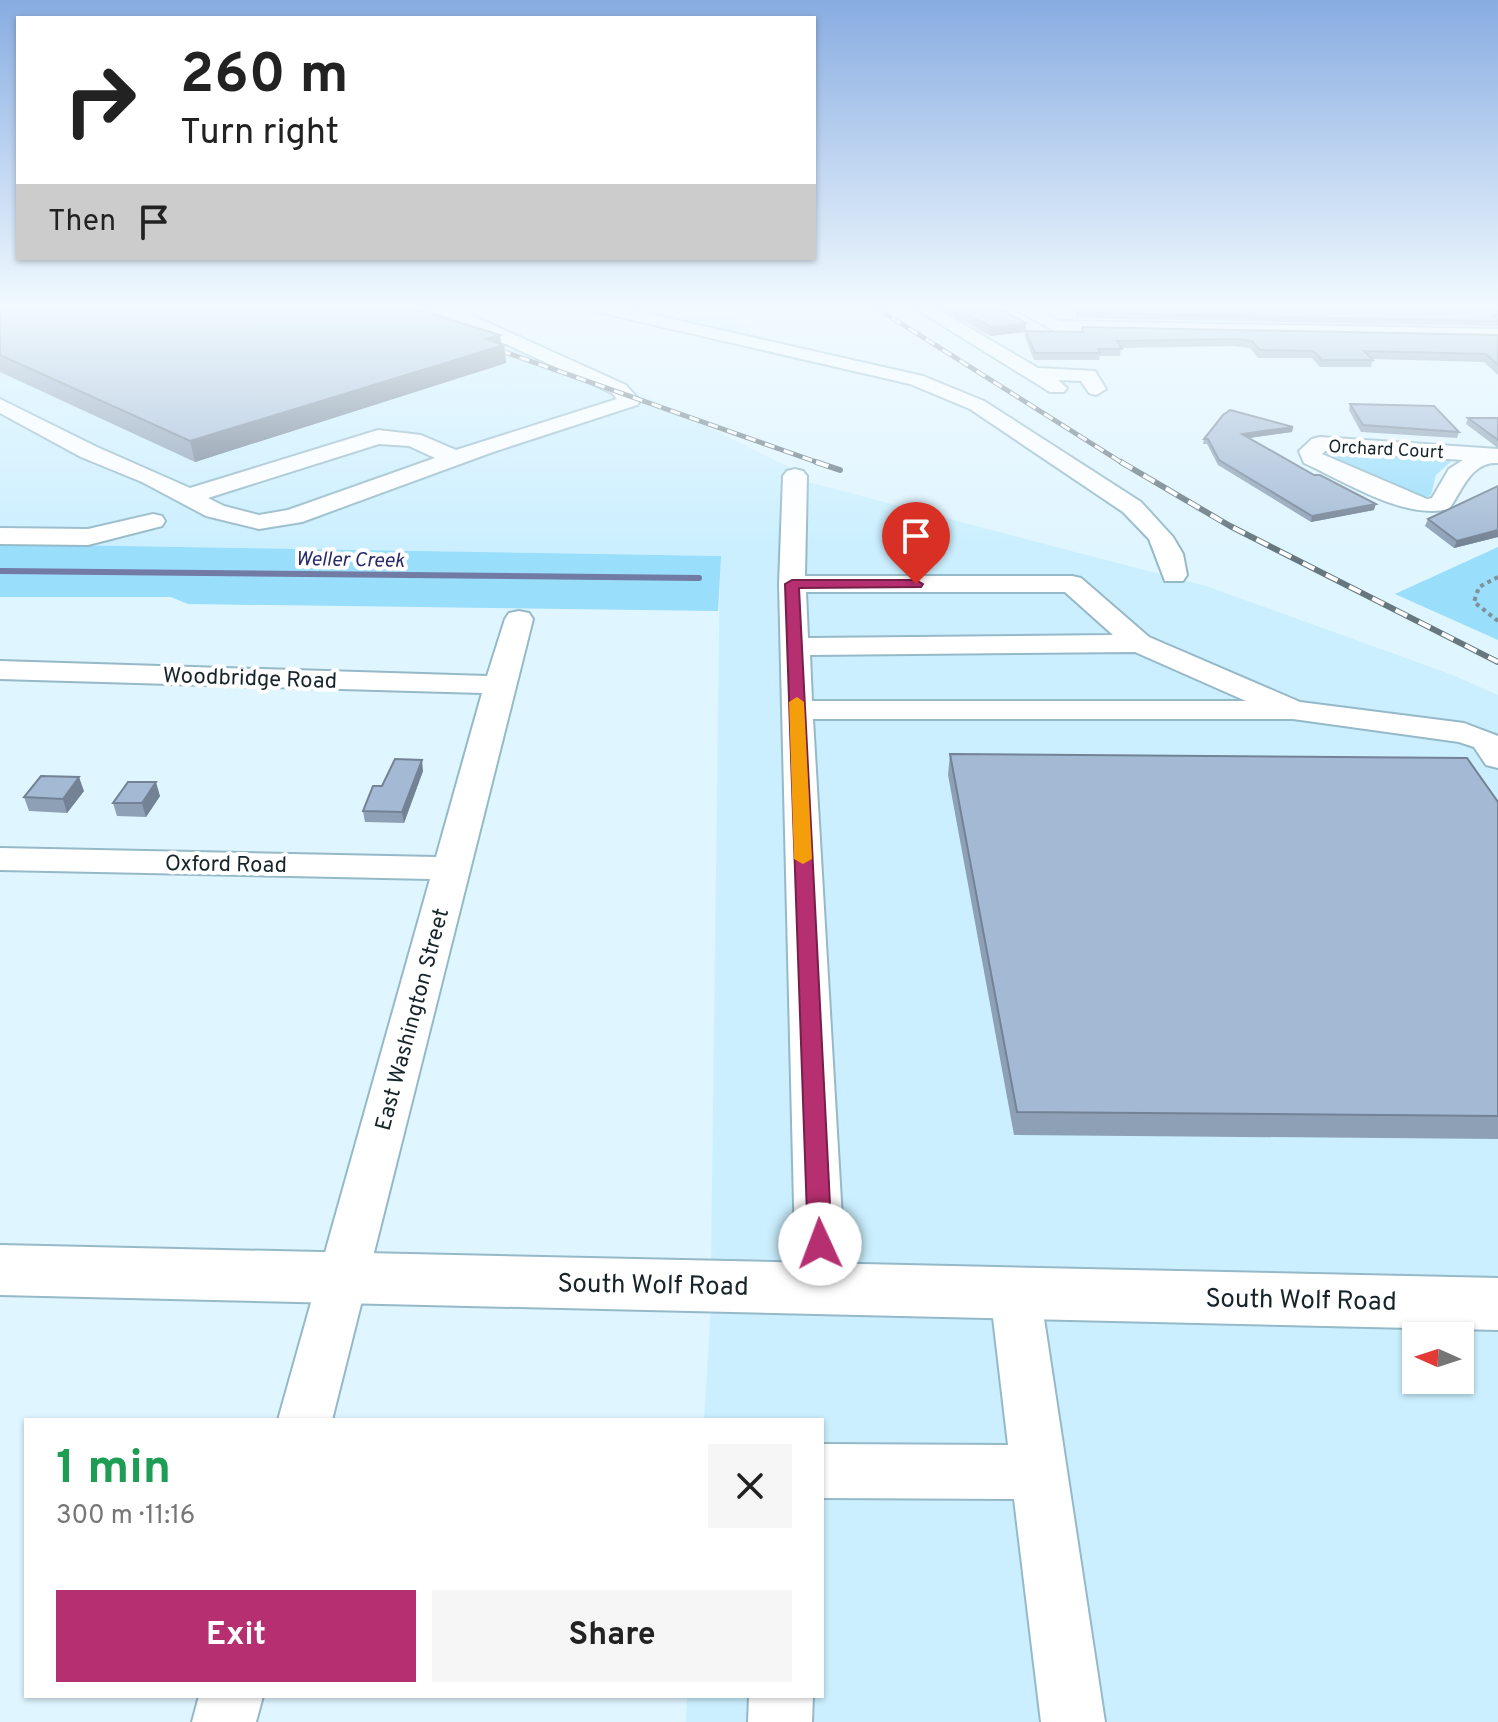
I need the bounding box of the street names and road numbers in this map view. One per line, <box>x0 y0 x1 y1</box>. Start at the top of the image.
street label: Orchard Court <box>1328 436 1444 465</box>
street label: Woodbridge Road <box>162 663 338 696</box>
street label: Oxford Road <box>165 851 287 880</box>
street label: East Washington Street <box>371 906 456 1134</box>
street label: South Wolf Road <box>557 1268 749 1305</box>
street label: South Wolf Road <box>1205 1283 1397 1320</box>

